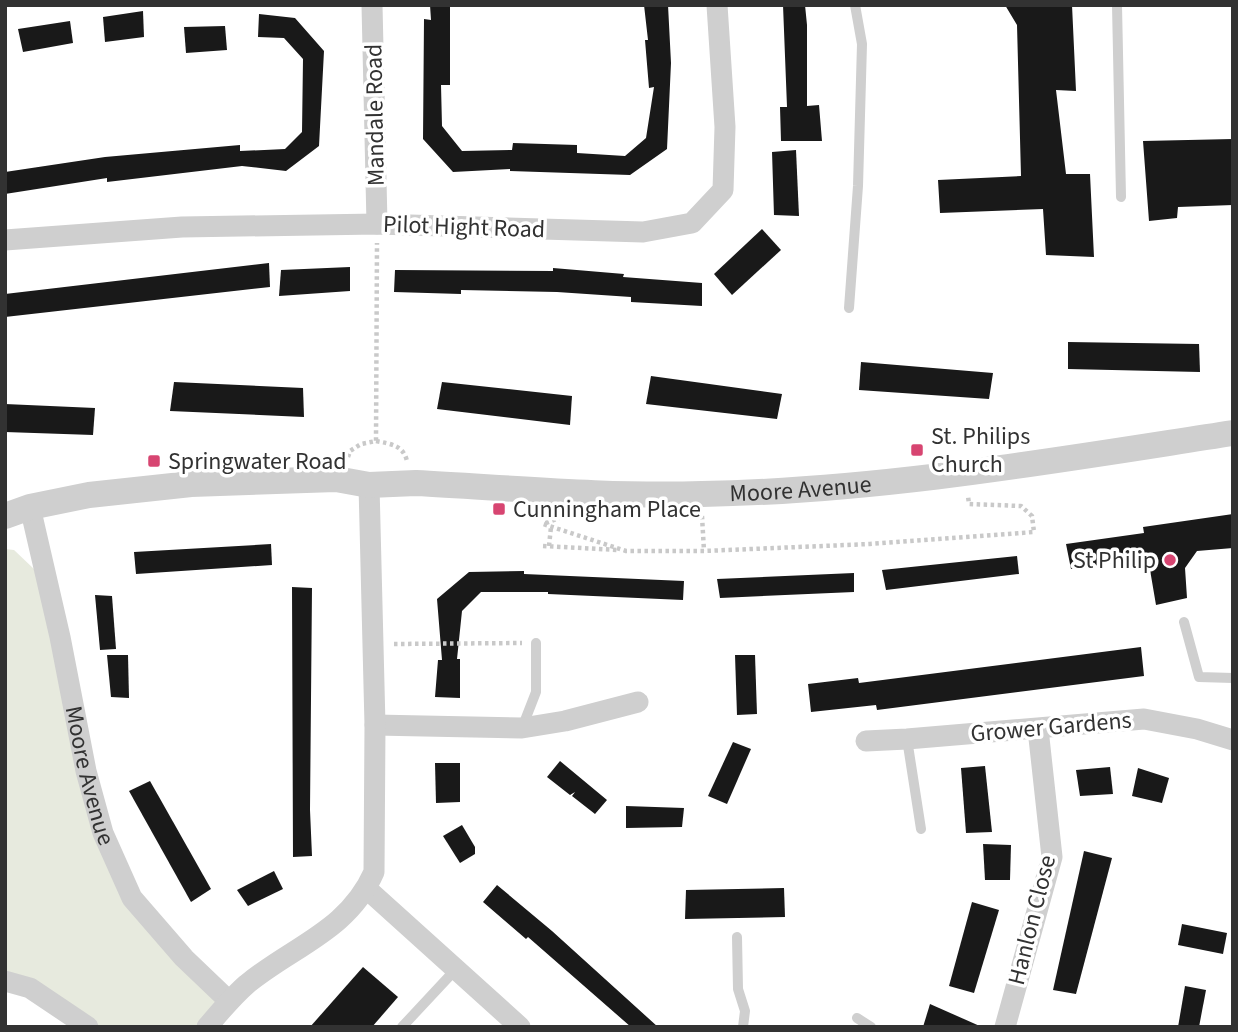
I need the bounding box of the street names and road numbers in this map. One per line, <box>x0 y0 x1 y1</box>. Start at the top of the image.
street label: Mandale Road <box>356 43 394 187</box>
street label: Pilot Hight Road <box>382 207 546 247</box>
street label: Moore Avenue <box>729 466 873 511</box>
street label: Moore Avenue <box>56 703 124 851</box>
street label: Grower Gardens <box>969 703 1133 751</box>
street label: Hanlon Close <box>999 851 1065 989</box>

